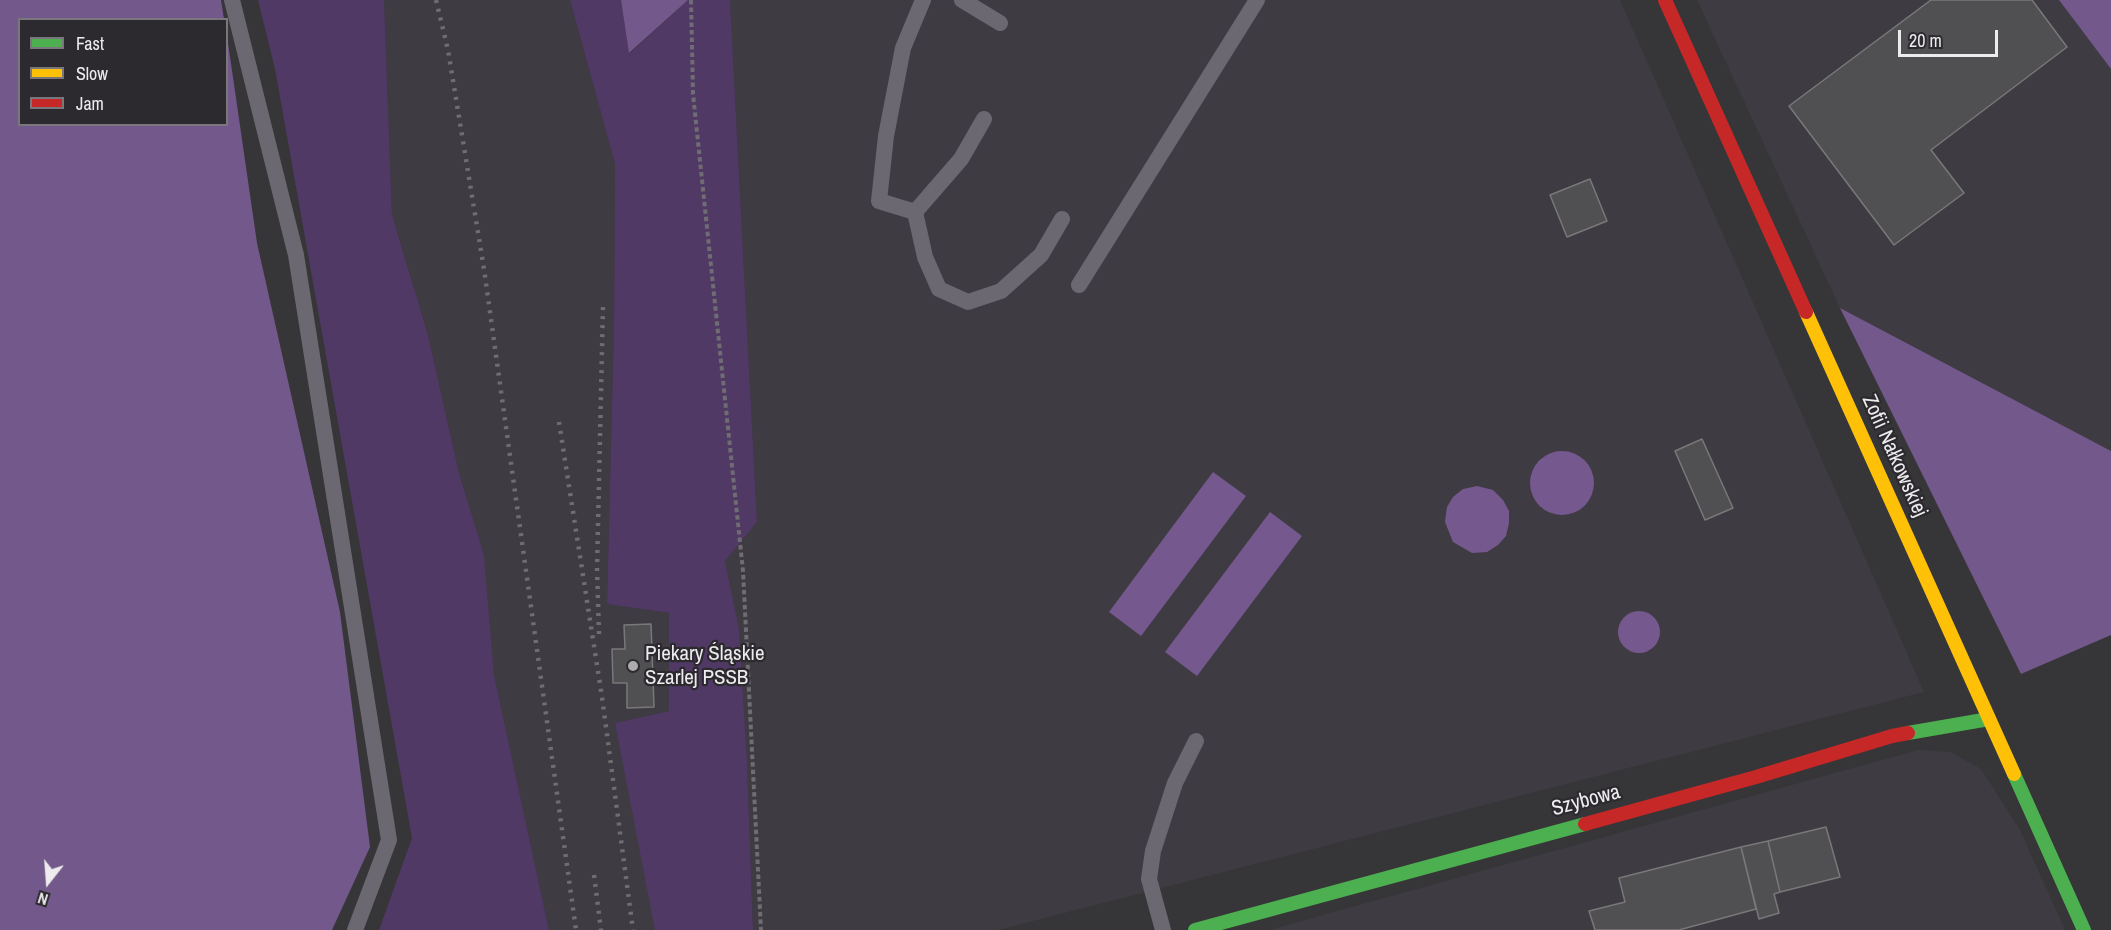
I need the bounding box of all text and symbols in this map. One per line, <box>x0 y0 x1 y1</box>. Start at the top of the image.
legend <box>18 18 228 126</box>
scale bar <box>1901 18 2002 56</box>
text: 20 m <box>1909 28 1942 53</box>
text: Fast <box>76 31 104 56</box>
text: Slow <box>76 61 108 86</box>
text: Jam <box>76 91 104 116</box>
street label: Zofii Nałkowskiej <box>1856 391 1932 521</box>
place label: Piekary Śląskie Szarlej PSSB <box>645 641 765 691</box>
marker: Piekary Śląskie Szarlej PSSB <box>626 659 640 673</box>
street label: Szybowa <box>1549 780 1623 822</box>
north arrow <box>18 852 78 912</box>
text: N <box>35 887 50 911</box>

